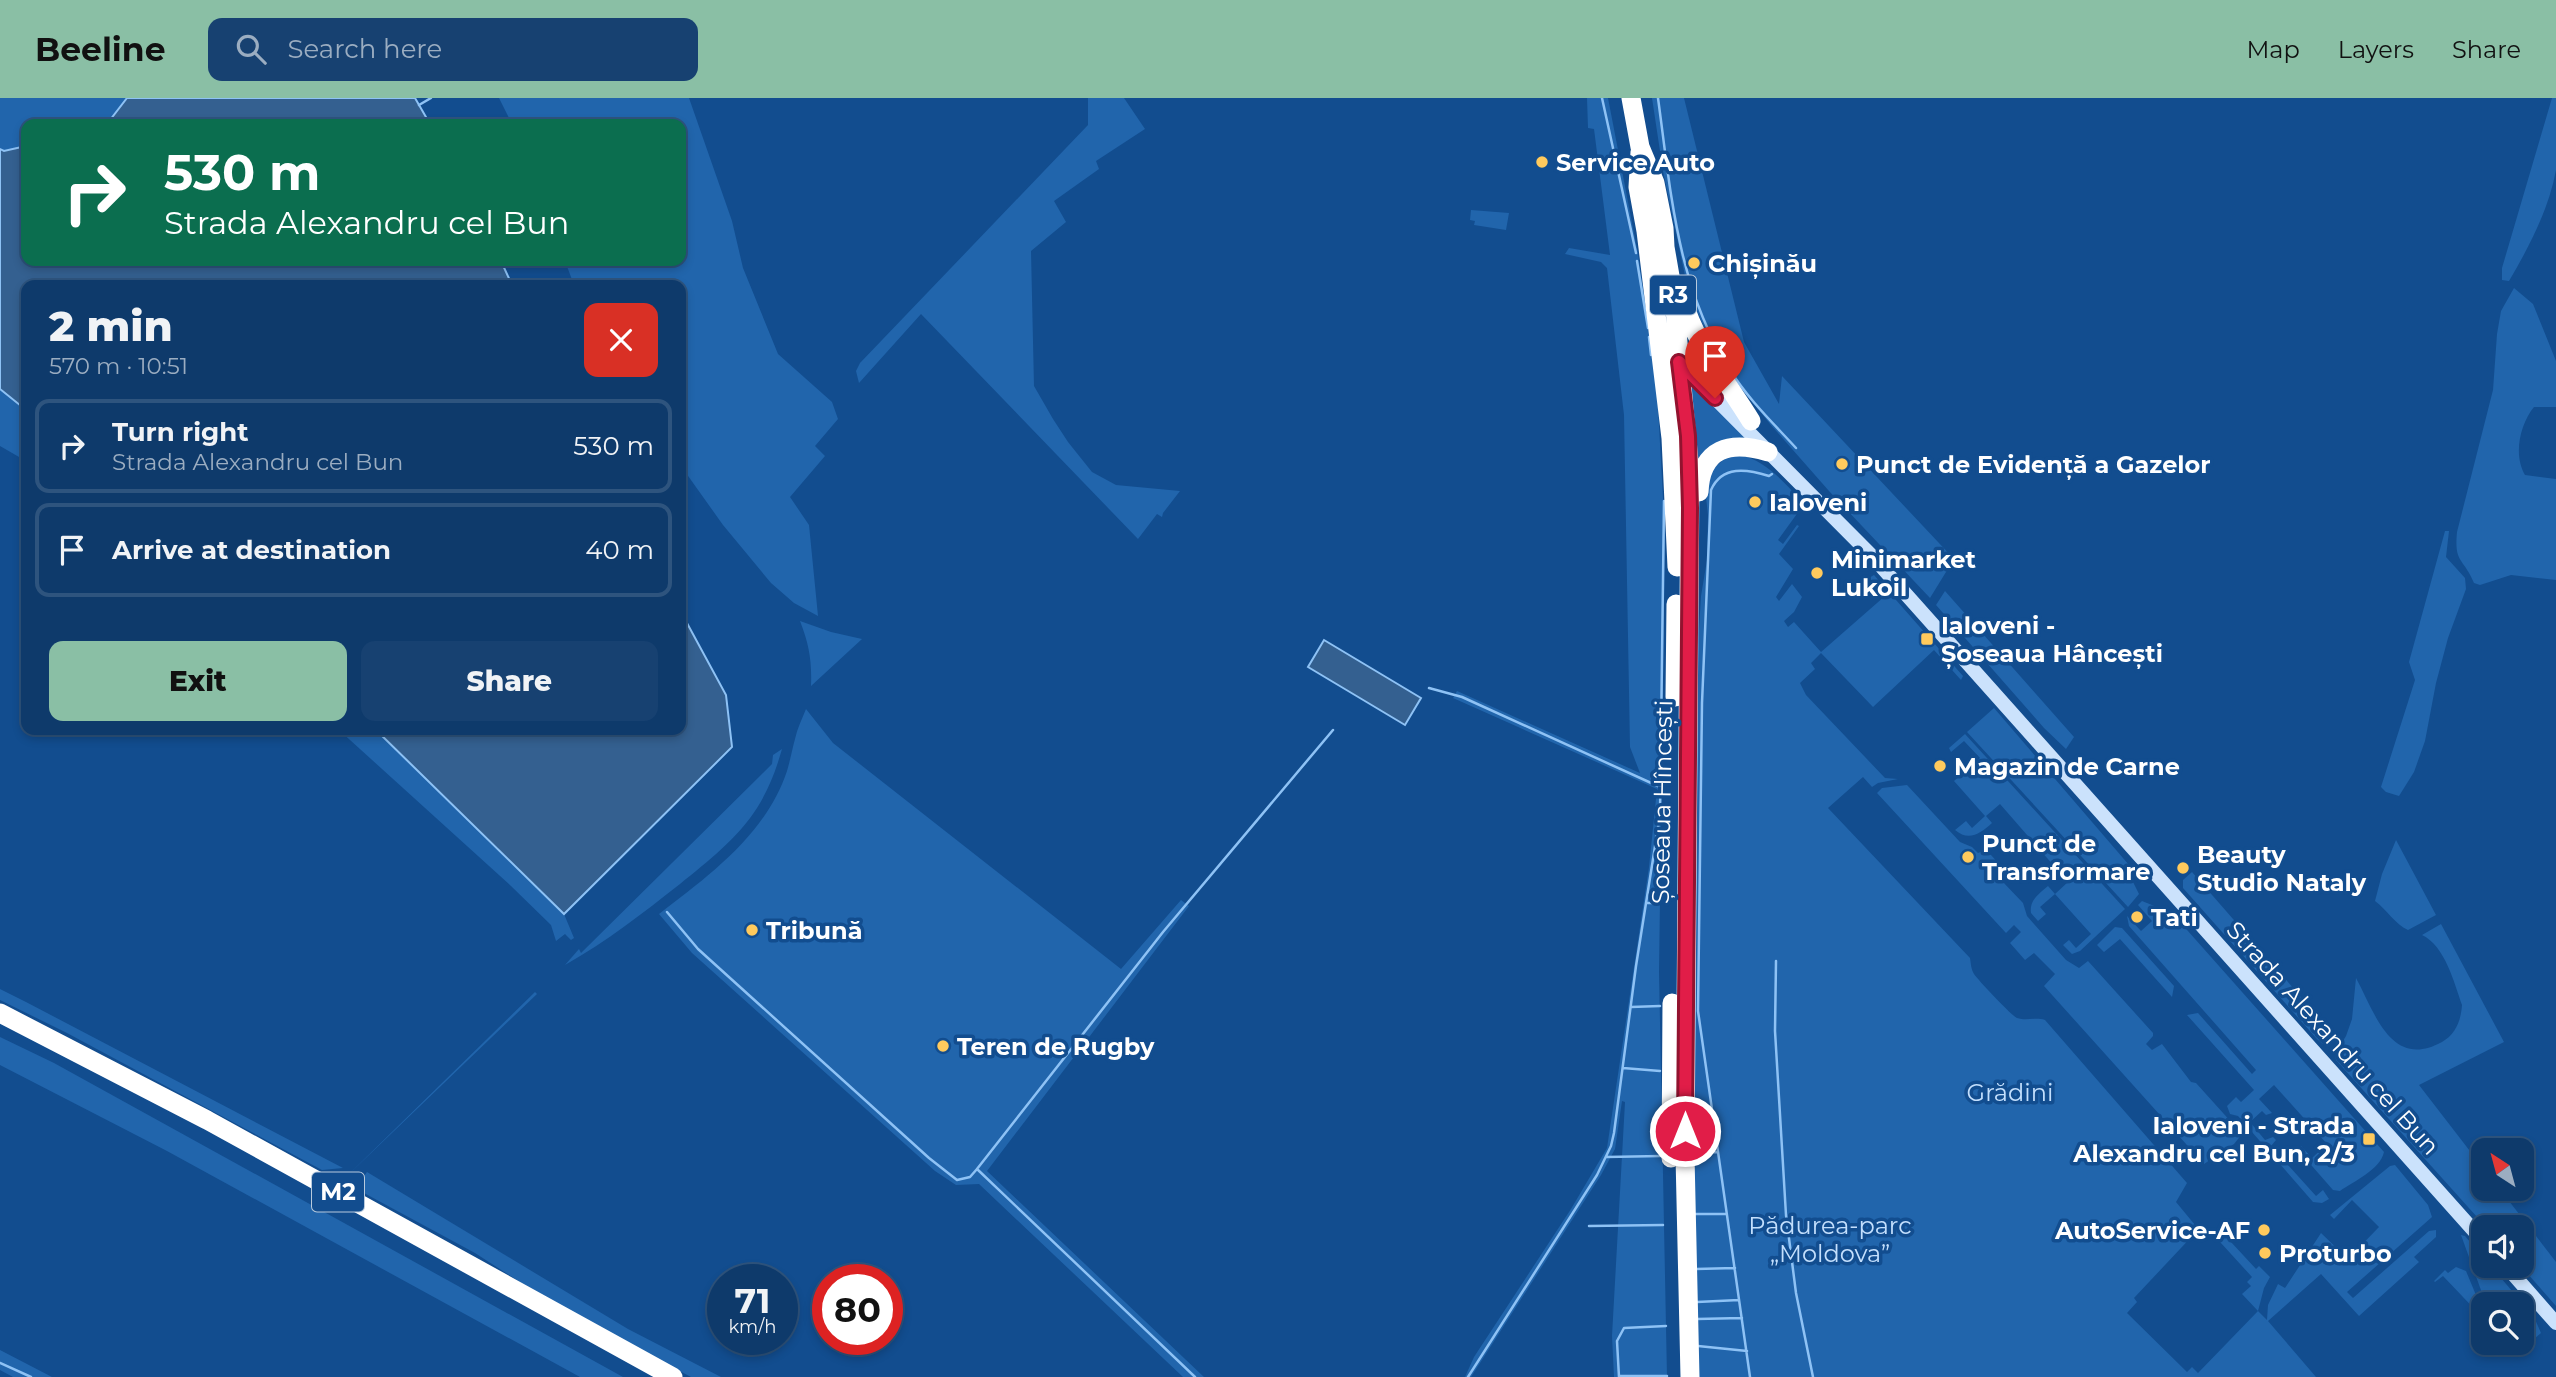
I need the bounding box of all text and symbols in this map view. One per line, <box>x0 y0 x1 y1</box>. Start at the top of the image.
search box <box>208 18 698 81</box>
text: Beeline <box>35 29 166 69</box>
icon: search <box>232 30 270 68</box>
text: Search here <box>288 33 442 65</box>
text: Map <box>2246 35 2300 64</box>
text: Layers <box>2338 35 2414 64</box>
text: Share <box>2452 35 2521 64</box>
text: 530 m <box>164 143 320 202</box>
icon: right <box>49 147 140 238</box>
place label: Service Auto <box>1556 148 1715 177</box>
marker: Service Auto <box>1534 154 1550 170</box>
text: Strada Alexandru cel Bun <box>164 203 569 242</box>
place label: Chișinău <box>1708 249 1817 279</box>
marker: Chișinău <box>1686 255 1702 271</box>
road number: R3 <box>1650 276 1696 314</box>
text: 2 min <box>49 300 173 352</box>
button: close <box>584 303 658 377</box>
pin <box>1685 326 1745 398</box>
icon: arrive <box>1696 337 1734 375</box>
text: 570 m · 10:51 <box>49 352 188 380</box>
text: Turn right <box>112 416 248 448</box>
icon: right <box>53 427 91 465</box>
text: 530 m <box>573 430 654 462</box>
text: Strada Alexandru cel Bun <box>112 448 403 476</box>
place label: Punct de Evidență a Gazelor <box>1856 450 2211 480</box>
marker: Punct de Evidență a Gazelor <box>1834 456 1850 472</box>
place label: Ialoveni <box>1769 488 1867 517</box>
marker: Ialoveni <box>1747 494 1763 510</box>
icon: arrive <box>53 531 91 569</box>
text: Arrive at destination <box>112 534 391 566</box>
text: 40 m <box>585 534 654 566</box>
place label: Minimarket Lukoil <box>1831 545 1977 602</box>
marker: Minimarket Lukoil <box>1809 565 1825 581</box>
place label: Ialoveni - Șoseaua Hâncești <box>1941 611 2163 669</box>
marker: Ialoveni - Șoseaua Hâncești <box>1919 631 1935 647</box>
button: Exit <box>49 641 347 721</box>
button: Share <box>361 641 658 721</box>
street label: Șoseaua Hîncești <box>1646 700 1678 904</box>
place label: Magazin de Carne <box>1954 752 2180 781</box>
marker: Magazin de Carne <box>1932 758 1948 774</box>
place label: Punct de Transformare <box>1982 829 2150 886</box>
place label: Beauty Studio Nataly <box>2197 840 2367 897</box>
marker: Punct de Transformare <box>1960 849 1976 865</box>
marker: Beauty Studio Nataly <box>2175 860 2191 876</box>
place label: Tati <box>2151 903 2198 932</box>
marker: Tati <box>2129 909 2145 925</box>
street label: Strada Alexandru cel Bun <box>2220 915 2446 1161</box>
place label: Tribună <box>766 916 862 945</box>
marker: Tribună <box>744 922 760 938</box>
place label: Teren de Rugby <box>957 1032 1155 1061</box>
marker: Teren de Rugby <box>935 1038 951 1054</box>
park label: Grădini <box>1967 1078 2053 1107</box>
position arrow <box>1648 1094 1722 1168</box>
place label: Ialoveni - Strada Alexandru cel Bun, 2/3 <box>2072 1111 2355 1168</box>
marker: Ialoveni - Strada Alexandru cel Bun, 2/3 <box>2361 1131 2377 1147</box>
north arrow <box>2471 1138 2534 1200</box>
map controls <box>2471 1138 2534 1355</box>
road number: M2 <box>312 1172 364 1212</box>
park label: Pădurea-parc „Moldova” <box>1748 1211 1912 1268</box>
button: sound <box>2471 1215 2534 1278</box>
place label: AutoService-AF <box>2054 1216 2250 1245</box>
marker: AutoService-AF <box>2256 1222 2272 1238</box>
place label: Proturbo <box>2279 1239 2392 1268</box>
marker: Proturbo <box>2257 1245 2273 1261</box>
speed limit sign: 80 <box>812 1264 903 1355</box>
text: 71 <box>735 1279 770 1322</box>
button: search <box>2471 1292 2534 1355</box>
text: km/h <box>728 1316 777 1338</box>

